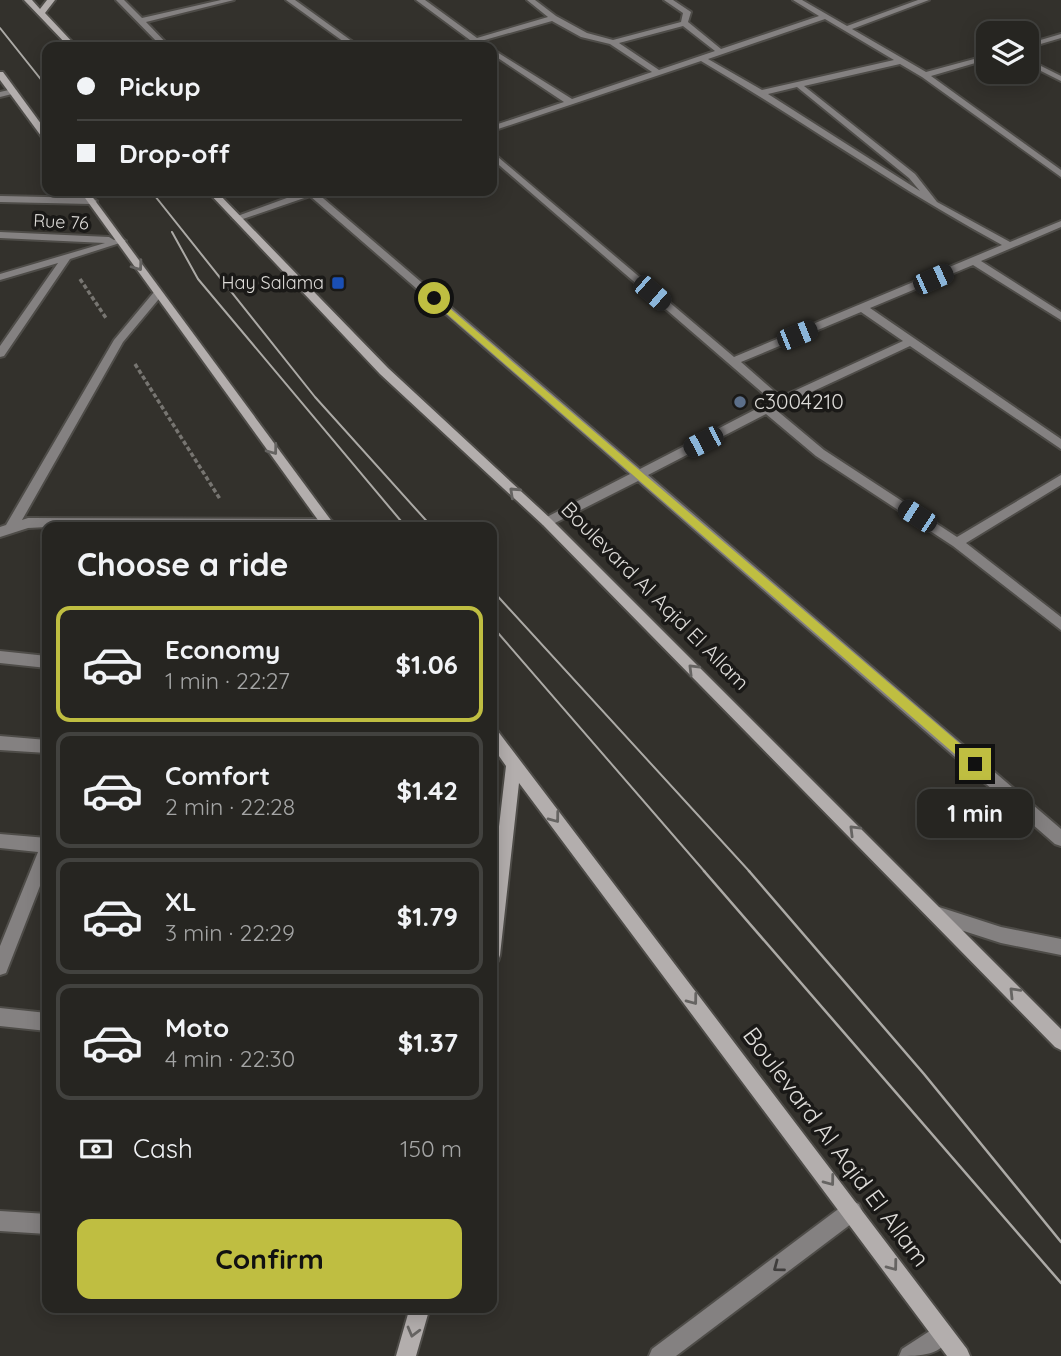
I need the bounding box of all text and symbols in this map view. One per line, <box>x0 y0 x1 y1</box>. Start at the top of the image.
map controls <box>976 21 1039 84</box>
button: layers <box>976 21 1039 84</box>
text: Pickup <box>119 70 201 103</box>
text: Drop-off <box>119 137 230 170</box>
street label: Rue 76 <box>33 209 90 234</box>
one-way arrow <box>130 258 143 271</box>
car <box>910 261 957 297</box>
place label: Hay Salama <box>222 271 324 294</box>
car <box>630 271 675 315</box>
marker: Hay Salama <box>330 275 346 291</box>
route start <box>418 282 450 314</box>
car <box>774 317 821 353</box>
place label: c3004210 <box>754 388 844 414</box>
marker: c3004210 <box>732 394 748 410</box>
car <box>680 423 727 461</box>
one-way arrow <box>264 442 277 455</box>
one-way arrow <box>509 487 522 500</box>
street label: Boulevard Al Aqid El Allam <box>556 496 755 695</box>
car <box>894 496 941 536</box>
text: Choose a ride <box>77 544 289 584</box>
icon: car <box>81 633 144 696</box>
text: Economy <box>165 633 280 666</box>
text: $1.06 <box>396 648 458 681</box>
one-way arrow <box>689 664 702 677</box>
text: 1 min · 22:27 <box>165 666 290 695</box>
route end <box>959 748 991 780</box>
icon: car <box>81 759 144 822</box>
text: Comfort <box>165 759 270 792</box>
text: $1.42 <box>397 774 458 807</box>
callout: 1 min <box>917 788 1033 838</box>
text: 2 min · 22:28 <box>165 792 295 821</box>
text: 1 min <box>947 799 1003 828</box>
one-way arrow <box>547 810 560 823</box>
one-way arrow <box>850 825 863 838</box>
icon: car <box>81 885 144 948</box>
text: XL <box>165 885 197 918</box>
text: $1.79 <box>397 900 458 933</box>
text: 3 min · 22:29 <box>165 918 295 947</box>
one-way arrow <box>1009 987 1022 1000</box>
one-way arrow <box>684 992 697 1004</box>
icon: car <box>81 1011 144 1074</box>
text: Moto <box>165 1011 229 1044</box>
street label: Boulevard Al Aqid El Allam <box>737 1021 937 1272</box>
text: $1.37 <box>398 1026 458 1059</box>
text: 4 min · 22:30 <box>165 1044 295 1073</box>
icon: cash <box>77 1130 115 1168</box>
text: Cash <box>133 1132 193 1165</box>
text: 150 m <box>400 1134 462 1163</box>
one-way arrow <box>821 1173 834 1186</box>
button: Confirm <box>77 1219 462 1299</box>
one-way arrow <box>773 1258 785 1271</box>
one-way arrow <box>884 1258 897 1271</box>
one-way arrow <box>407 1325 421 1337</box>

